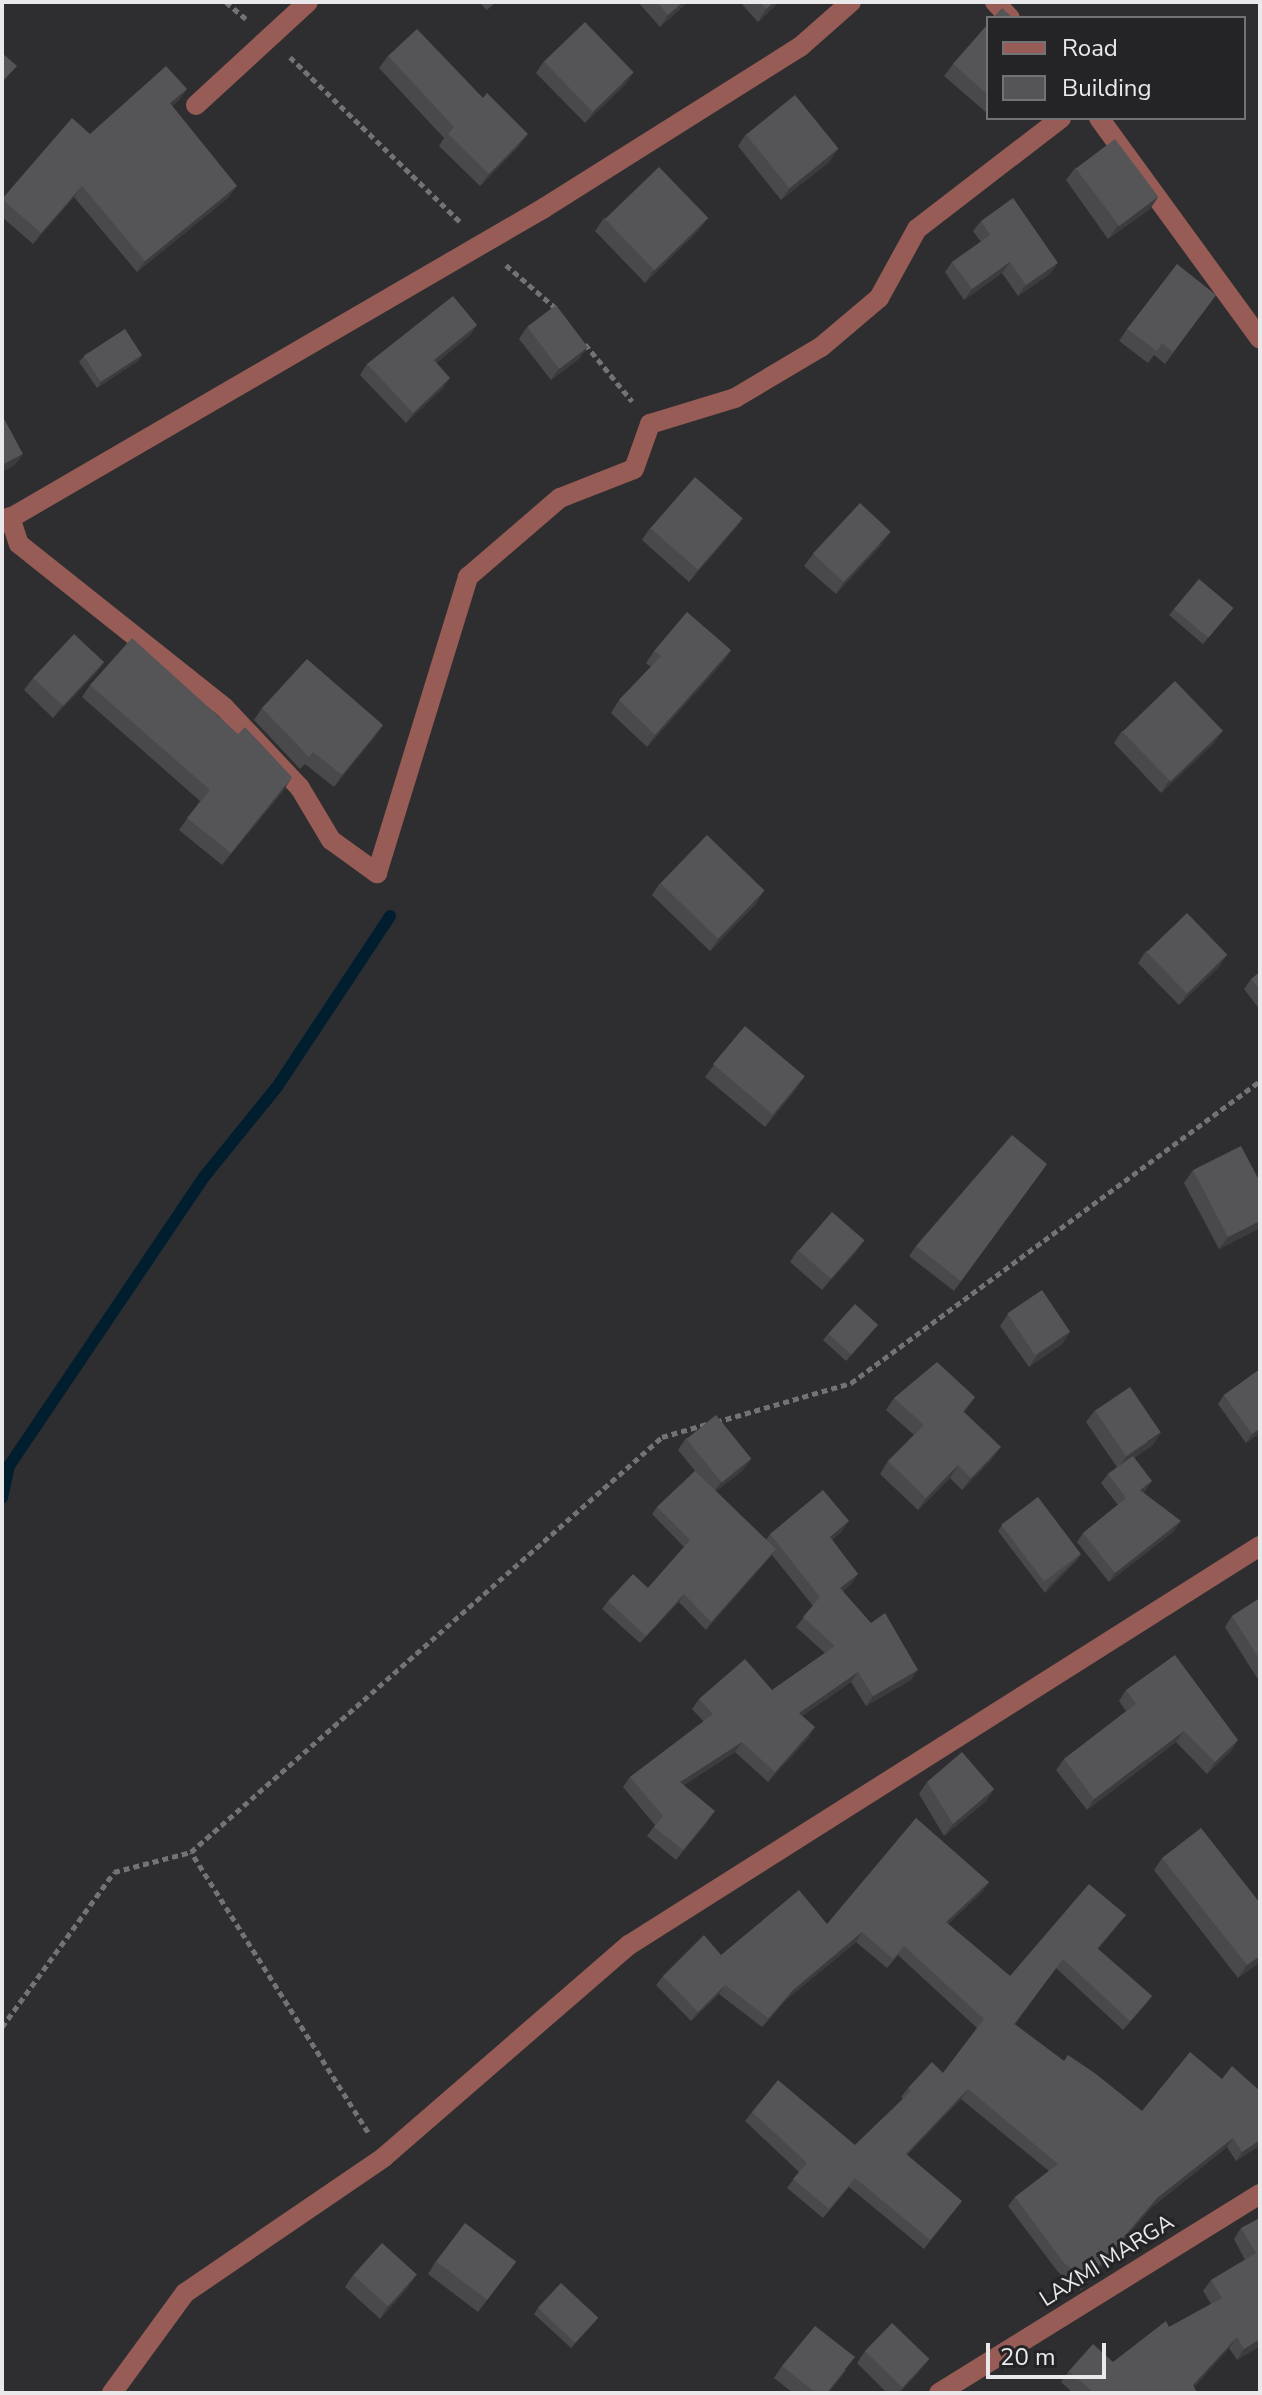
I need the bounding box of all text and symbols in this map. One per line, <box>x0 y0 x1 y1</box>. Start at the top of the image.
legend <box>986 16 1246 120</box>
text: Road <box>1062 32 1118 64</box>
text: Building <box>1062 72 1152 104</box>
street label: LAXMI MARGA <box>1035 2209 1179 2313</box>
scale bar <box>990 2327 1110 2377</box>
text: 20 m <box>1000 2341 1056 2373</box>

